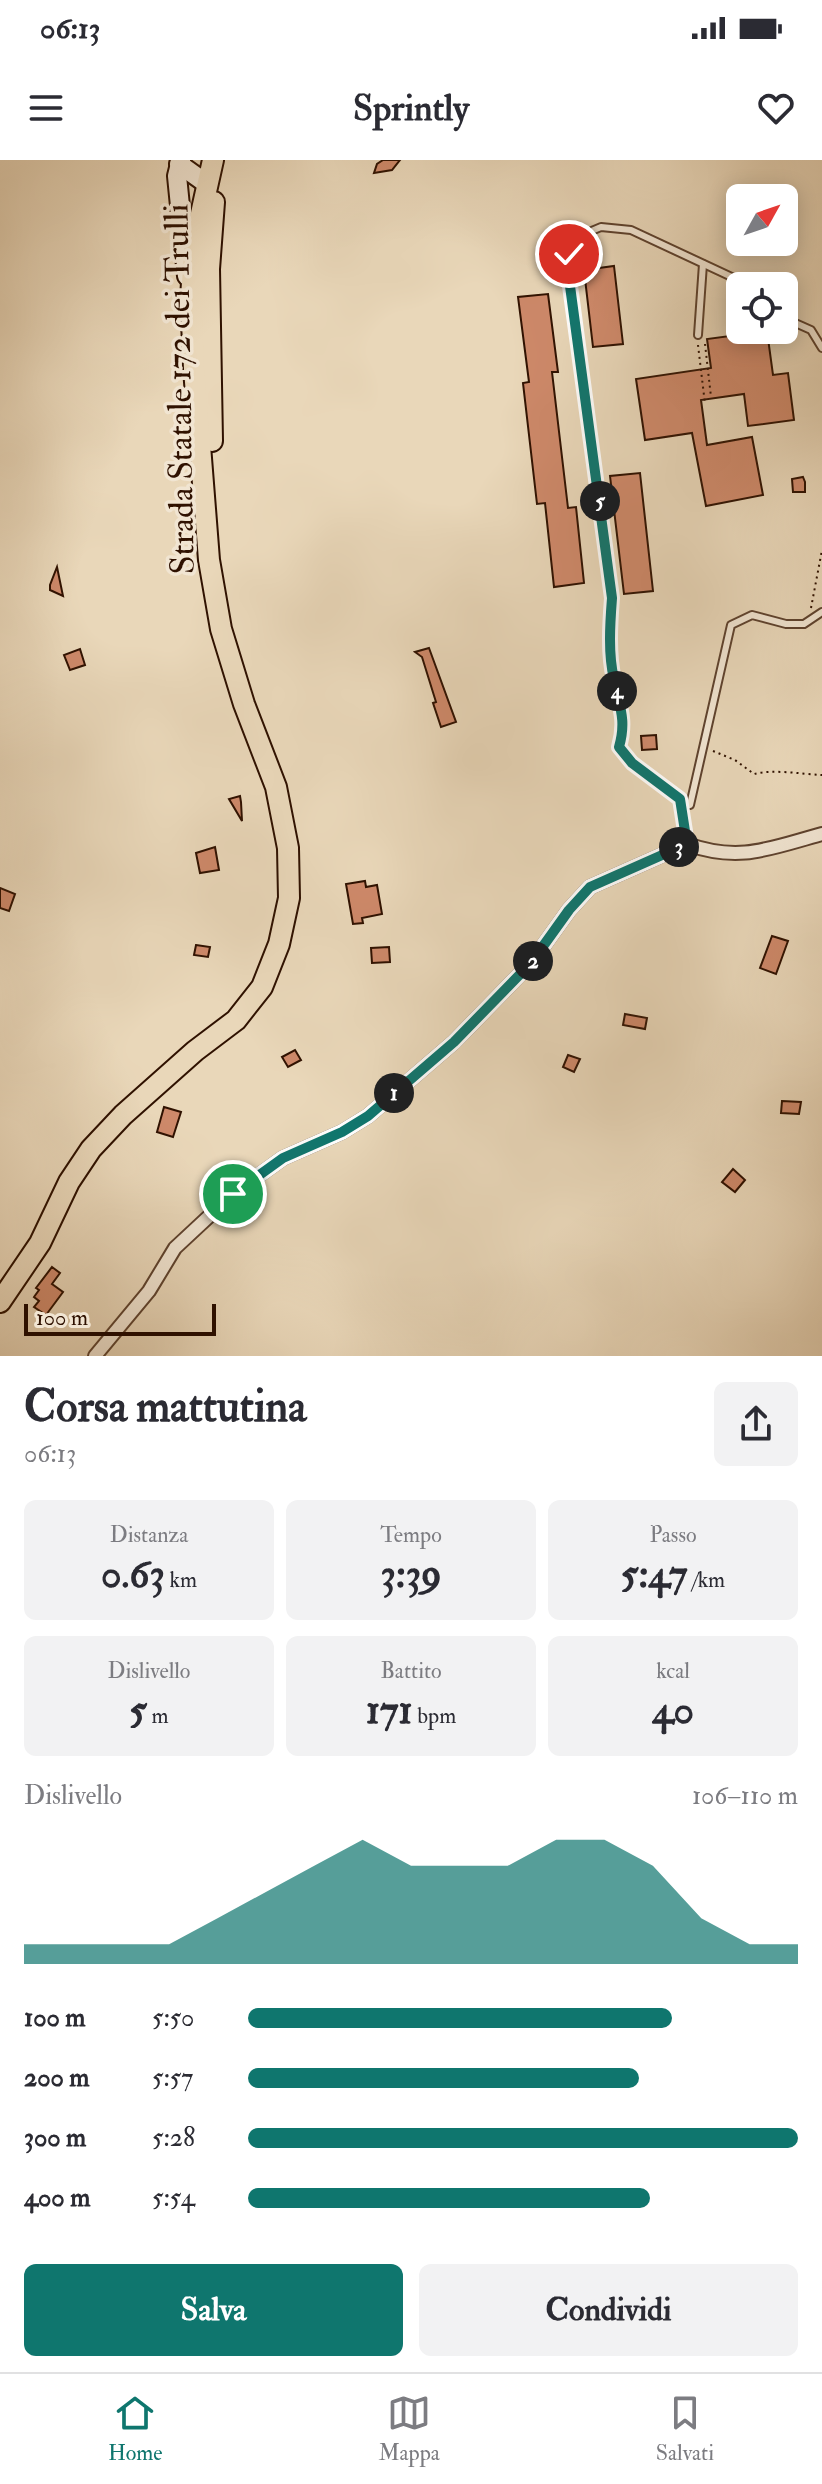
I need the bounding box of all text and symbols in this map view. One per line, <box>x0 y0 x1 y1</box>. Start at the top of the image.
text: 06:13 <box>40 10 100 47</box>
icon: menu <box>24 86 68 130</box>
text: Sprintly <box>353 86 469 131</box>
icon: heart <box>754 86 798 130</box>
north arrow <box>726 184 798 256</box>
map controls <box>726 184 798 344</box>
street label: Strada Statale 172 dei Trulli <box>155 203 205 575</box>
pin <box>535 220 603 288</box>
icon: check <box>547 232 591 276</box>
button: locate <box>726 272 798 344</box>
pin: 5 <box>580 481 620 521</box>
text: 5 <box>595 487 605 515</box>
pin: 4 <box>597 671 637 711</box>
text: 4 <box>611 677 623 705</box>
pin: 3 <box>659 827 699 867</box>
text: 3 <box>675 833 683 861</box>
pin: 2 <box>513 941 553 981</box>
text: 2 <box>527 947 539 975</box>
pin: 1 <box>374 1073 414 1113</box>
text: 1 <box>390 1079 398 1107</box>
pin <box>199 1160 267 1228</box>
icon: arrive <box>211 1172 255 1216</box>
scale bar <box>24 1300 216 1336</box>
text: 100 m <box>36 1304 88 1332</box>
text: Corsa mattutina <box>24 1380 306 1435</box>
button: share <box>714 1382 798 1466</box>
text: 06:13 <box>24 1438 76 1470</box>
text: Distanza <box>110 1521 188 1549</box>
text: Tempo <box>380 1521 442 1549</box>
text: Passo <box>649 1521 697 1549</box>
text: 0.63 <box>101 1549 165 1600</box>
text: 3:39 <box>380 1549 442 1600</box>
text: 5:47 <box>621 1549 687 1600</box>
text: km <box>165 1566 197 1594</box>
text: /km <box>687 1566 725 1594</box>
text: Dislivello <box>108 1657 190 1685</box>
text: Battito <box>380 1657 442 1685</box>
text: kcal <box>656 1657 690 1685</box>
text: 5 <box>129 1685 147 1736</box>
text: 171 <box>366 1685 413 1736</box>
text: 40 <box>652 1685 694 1736</box>
text: m <box>147 1702 169 1730</box>
text: bpm <box>413 1702 456 1730</box>
text: Dislivello <box>24 1780 122 1812</box>
text: 106–110 m <box>692 1780 798 1812</box>
text: 100 m <box>24 2002 85 2034</box>
text: 5:50 <box>152 2002 194 2034</box>
text: 200 m <box>24 2062 89 2094</box>
text: 5:57 <box>152 2062 193 2094</box>
text: 300 m <box>24 2122 86 2154</box>
text: 5:28 <box>152 2122 195 2154</box>
text: 400 m <box>24 2182 90 2214</box>
text: 5:54 <box>152 2182 195 2214</box>
button: Salva <box>24 2264 403 2356</box>
button: Condividi <box>419 2264 798 2356</box>
tab: Home <box>108 2391 162 2467</box>
tab: Mappa <box>378 2391 440 2467</box>
tab: Salvati <box>656 2391 714 2467</box>

